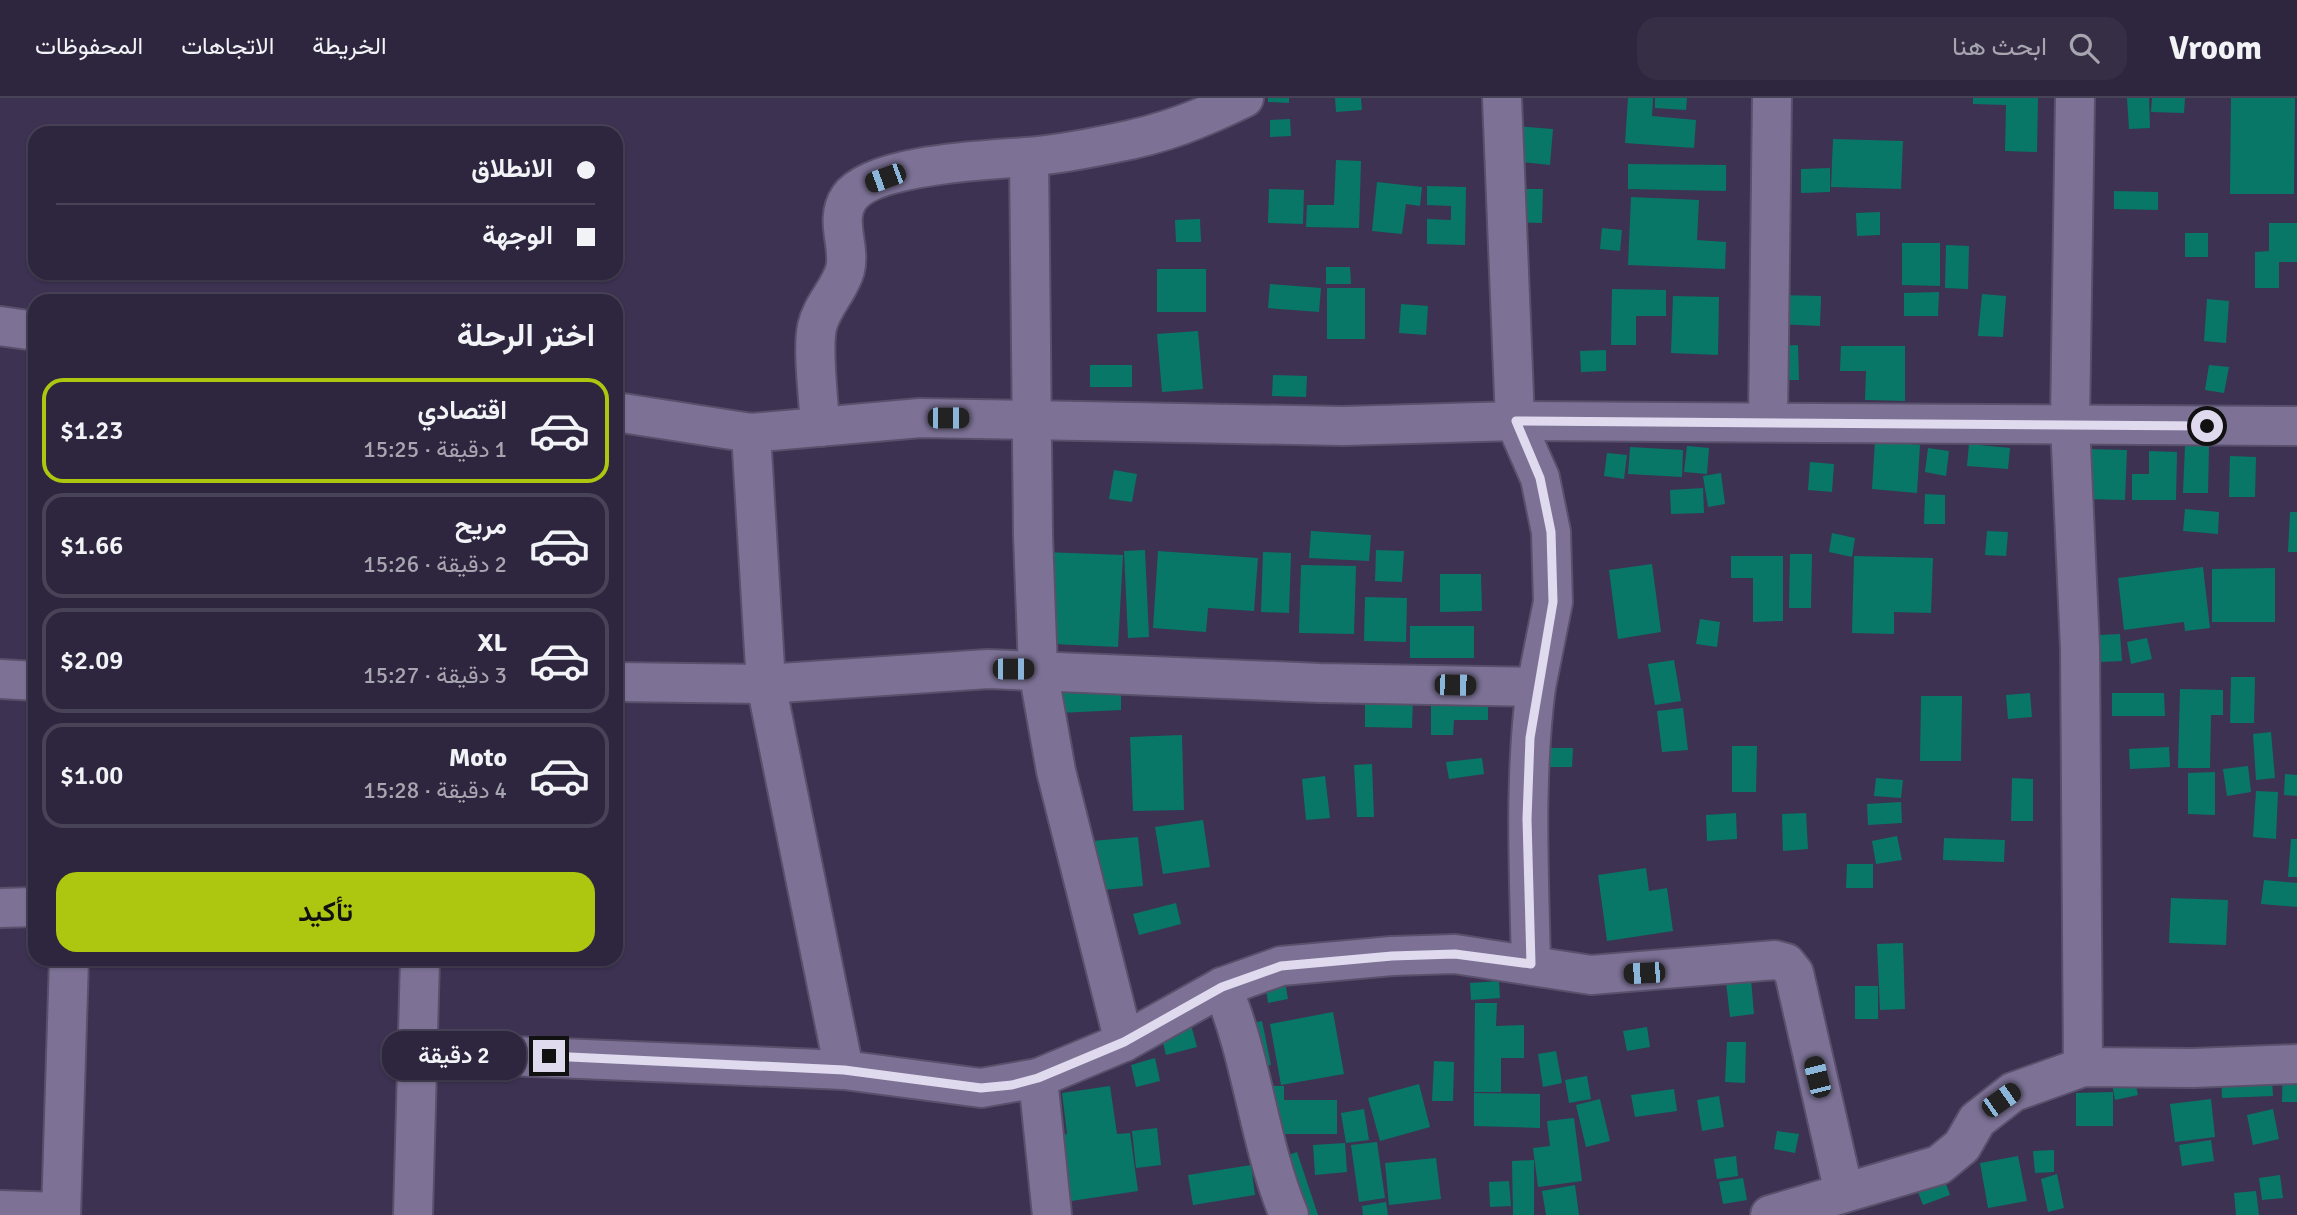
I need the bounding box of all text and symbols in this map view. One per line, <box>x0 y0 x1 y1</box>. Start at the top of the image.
search box <box>1637 17 2127 80</box>
text: Vroom <box>2169 28 2262 69</box>
icon: search <box>2065 29 2103 67</box>
text: المحفوظات <box>35 31 143 61</box>
text: الاتجاهات <box>181 31 274 61</box>
text: الخريطة <box>312 31 387 61</box>
text: ابحث هنا <box>1952 31 2047 63</box>
text: الانطلاق <box>471 153 553 185</box>
car <box>862 161 909 195</box>
text: الوجهة <box>482 220 553 252</box>
text: اختر الرحلة <box>457 316 595 355</box>
text: اقتصادي <box>418 395 507 427</box>
icon: car <box>528 399 591 462</box>
car <box>928 408 970 429</box>
route start <box>2191 410 2223 442</box>
text: $1.23 <box>60 415 123 447</box>
text: 1 دقيقة · 15:25 <box>363 435 507 464</box>
text: مريح <box>455 510 507 542</box>
icon: car <box>528 514 591 577</box>
text: $1.66 <box>60 530 123 562</box>
text: 2 دقيقة · 15:26 <box>363 550 507 579</box>
text: XL <box>477 627 507 659</box>
icon: car <box>528 629 591 692</box>
text: $2.09 <box>60 645 123 677</box>
car <box>993 659 1035 680</box>
text: 3 دقيقة · 15:27 <box>363 661 507 690</box>
car <box>1434 674 1477 696</box>
text: Moto <box>449 742 507 774</box>
icon: car <box>528 744 591 807</box>
text: $1.00 <box>60 760 123 792</box>
text: 4 دقيقة · 15:28 <box>363 776 507 805</box>
button: تأكيد <box>56 872 595 952</box>
car <box>1623 961 1666 985</box>
callout: 2 دقيقة <box>381 1032 524 1080</box>
route end <box>533 1040 565 1072</box>
text: 2 دقيقة <box>418 1041 490 1070</box>
car <box>1802 1054 1833 1100</box>
car <box>1978 1079 2025 1121</box>

